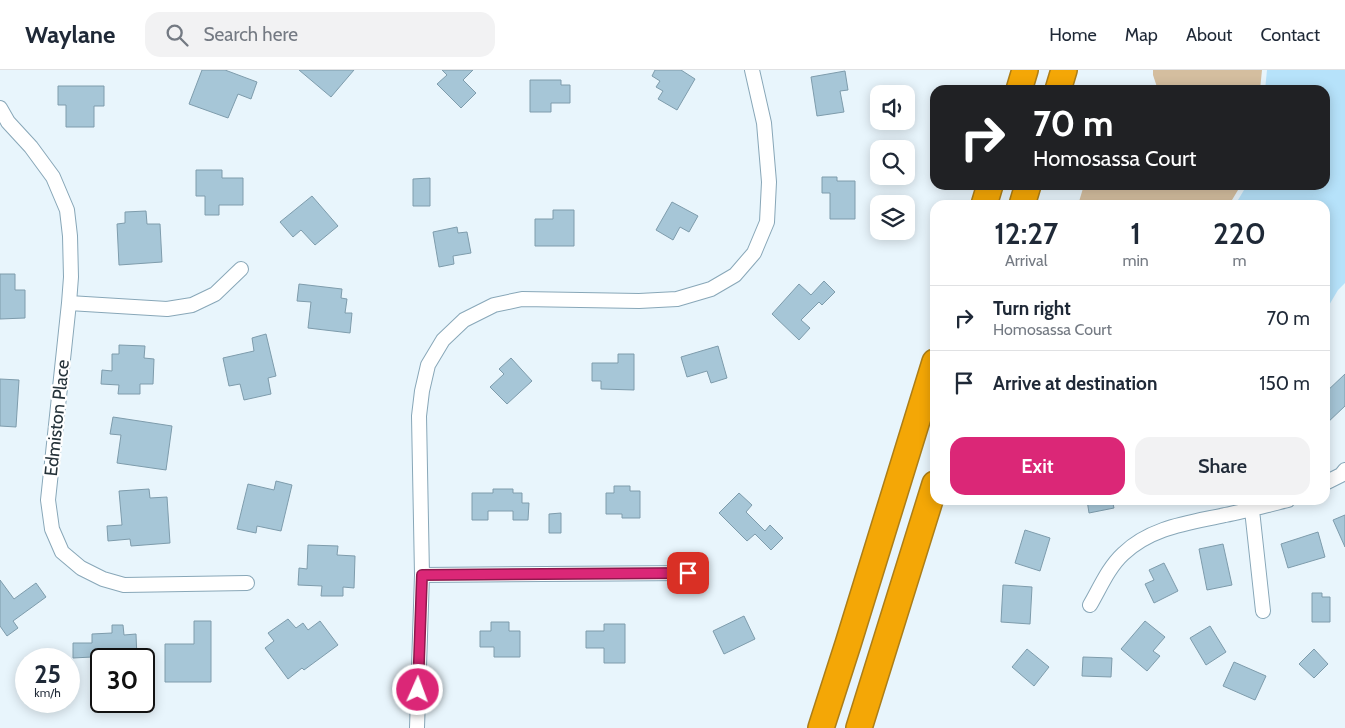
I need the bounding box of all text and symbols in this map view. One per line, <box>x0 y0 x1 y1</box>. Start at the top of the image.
search box <box>145 12 495 57</box>
text: Waylane <box>25 20 115 49</box>
icon: search <box>163 21 191 49</box>
text: Search here <box>203 23 298 46</box>
text: Home <box>1049 24 1097 46</box>
text: Map <box>1125 24 1158 46</box>
text: About <box>1186 24 1232 46</box>
text: Contact <box>1260 24 1320 46</box>
map controls <box>870 85 915 240</box>
button: sound <box>870 85 915 130</box>
text: 70 m <box>1033 102 1114 145</box>
icon: right <box>950 105 1015 170</box>
button: search <box>870 140 915 185</box>
text: Homosassa Court <box>1033 145 1196 172</box>
button: layers <box>870 195 915 240</box>
text: 12:27 <box>994 215 1058 252</box>
text: 1 <box>1130 215 1141 252</box>
text: 220 <box>1213 215 1266 252</box>
text: Arrival <box>1005 251 1048 270</box>
text: min <box>1122 251 1149 270</box>
text: m <box>1232 251 1246 270</box>
text: Turn right <box>993 297 1071 320</box>
icon: right <box>950 304 978 332</box>
text: 70 m <box>1266 307 1310 330</box>
text: Homosassa Court <box>993 320 1112 339</box>
street label: Edmiston Place <box>40 359 74 477</box>
icon: arrive <box>950 369 978 397</box>
text: Arrive at destination <box>993 372 1157 395</box>
text: 150 m <box>1259 372 1310 395</box>
button: Exit <box>950 437 1125 495</box>
button: Share <box>1135 437 1310 495</box>
pin <box>667 552 709 594</box>
icon: arrive <box>674 559 702 587</box>
speed limit sign: 30 <box>90 648 155 713</box>
text: 25 <box>34 659 61 689</box>
position arrow <box>391 663 443 715</box>
text: km/h <box>34 685 61 700</box>

